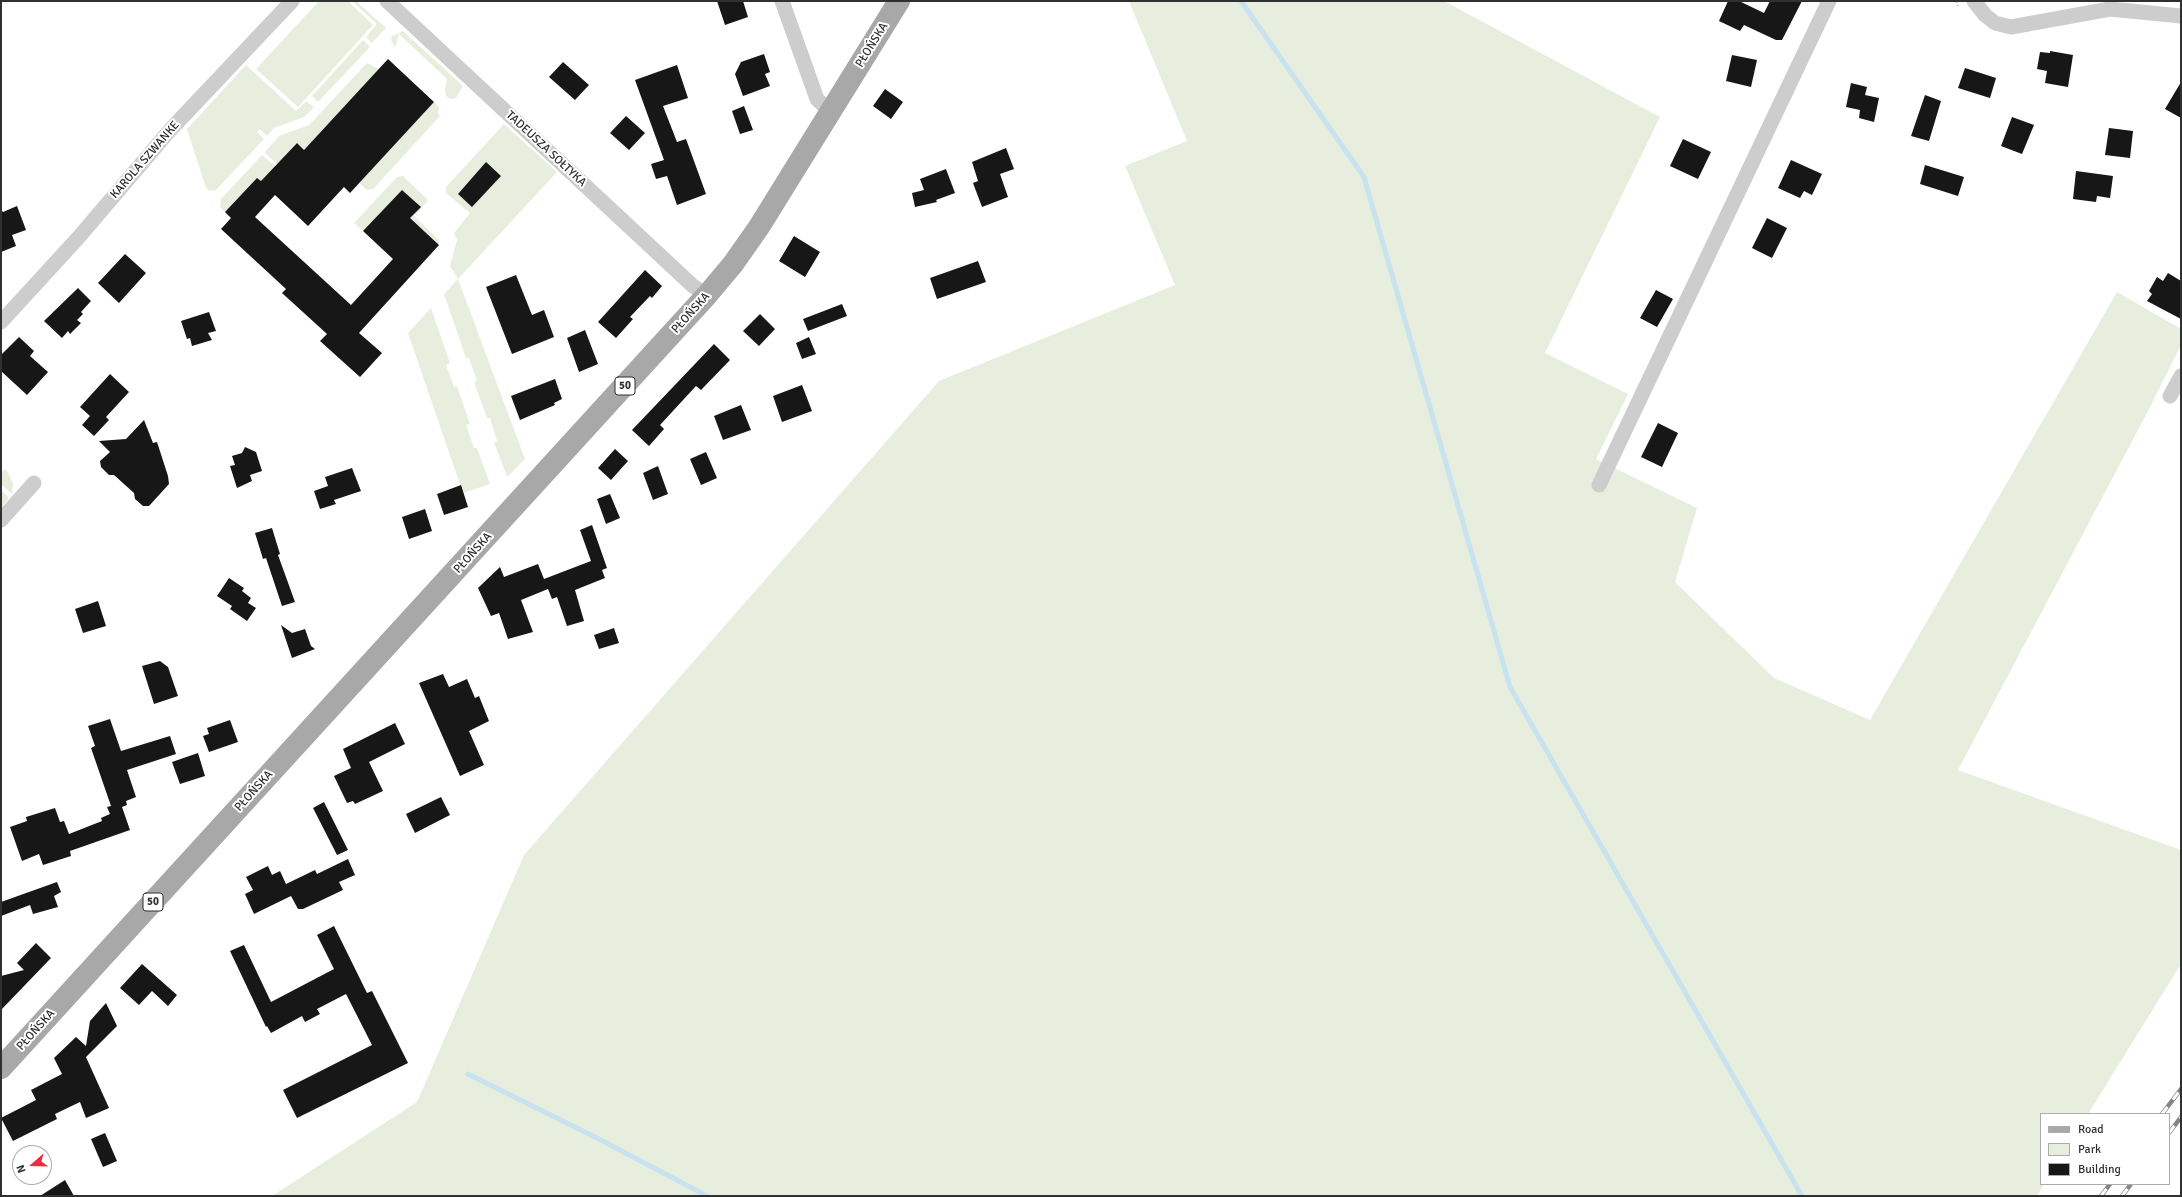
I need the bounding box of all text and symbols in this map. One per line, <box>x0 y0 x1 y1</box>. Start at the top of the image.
street label: PŁOŃSKA <box>853 20 891 70</box>
street label: TADEUSZA SOŁTYKA <box>503 108 589 190</box>
street label: KAROLA SZWANKE <box>107 118 183 202</box>
street label: PŁOŃSKA <box>669 290 713 336</box>
road number: 50 <box>615 377 635 395</box>
street label: PŁOŃSKA <box>451 530 495 576</box>
street label: PŁOŃSKA <box>232 768 276 814</box>
road number: 50 <box>143 893 163 911</box>
street label: PŁOŃSKA <box>14 1007 58 1053</box>
legend <box>2040 1113 2170 1185</box>
text: Road <box>2078 1122 2104 1137</box>
text: Park <box>2078 1142 2101 1157</box>
north arrow <box>12 1145 52 1185</box>
text: Building <box>2078 1162 2121 1177</box>
text: N <box>14 1163 29 1175</box>

